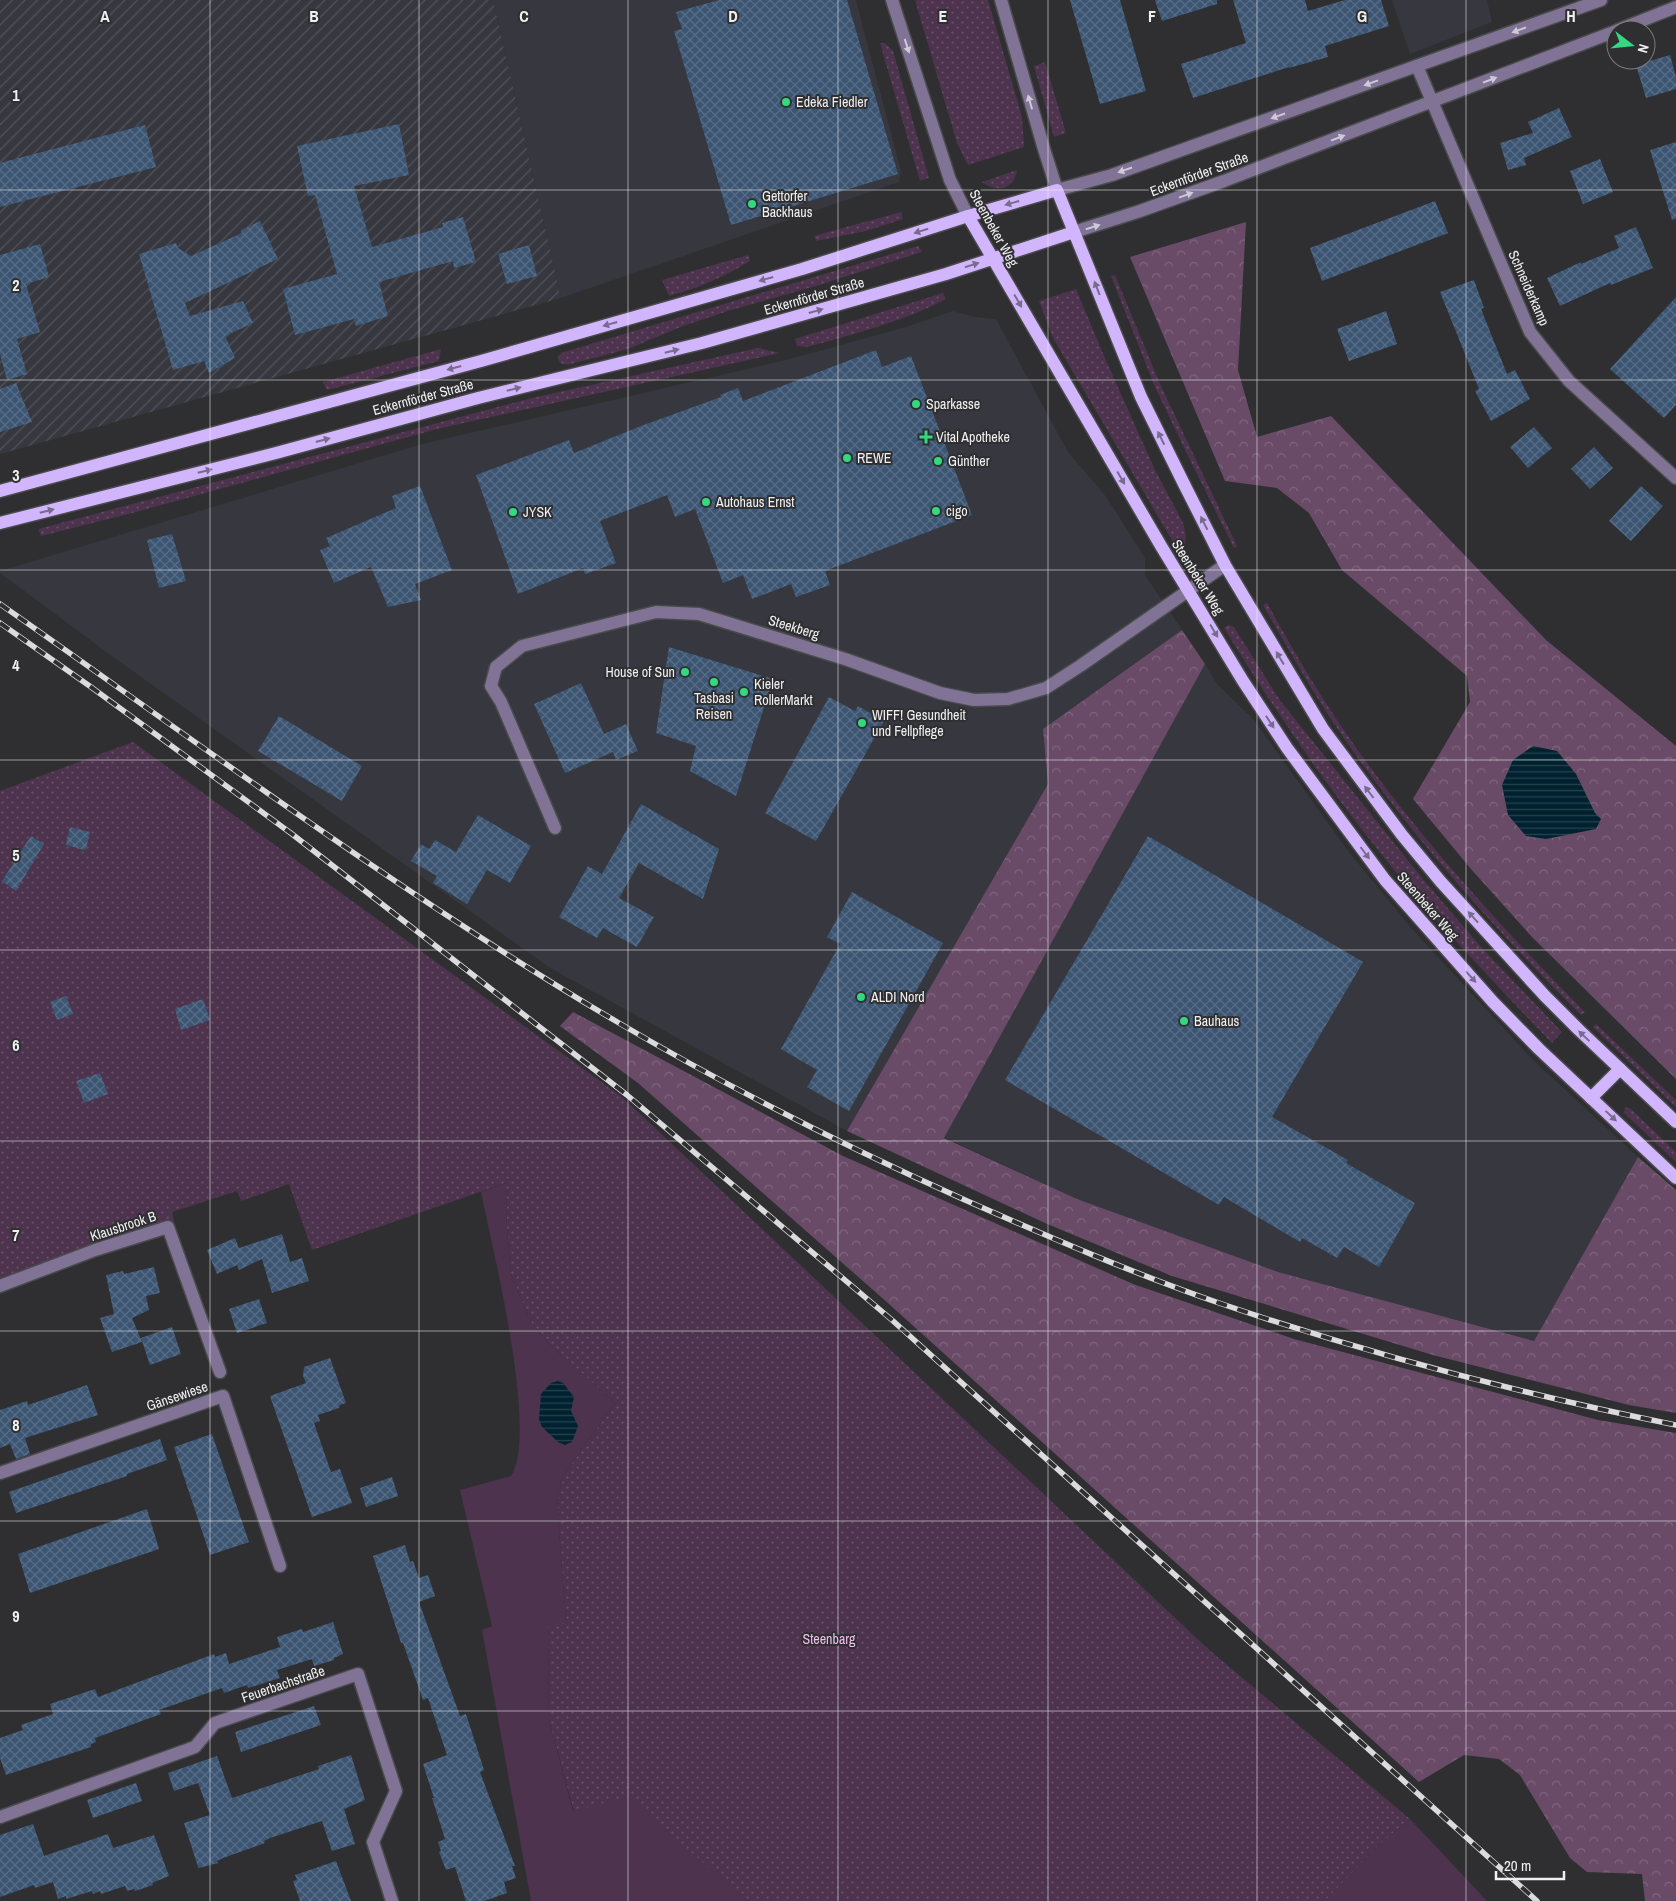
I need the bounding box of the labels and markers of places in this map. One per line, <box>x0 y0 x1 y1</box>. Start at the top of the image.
place label: Edeka Fiedler <box>796 93 868 111</box>
marker: Edeka Fiedler <box>780 96 792 108</box>
place label: Gettorfer Backhaus <box>762 187 813 221</box>
marker: Gettorfer Backhaus <box>746 198 758 210</box>
place label: Sparkasse <box>926 395 980 413</box>
marker: Sparkasse <box>910 398 922 410</box>
place label: Vital Apotheke <box>936 428 1010 446</box>
marker: Vital Apotheke <box>920 431 932 443</box>
place label: REWE <box>857 449 891 467</box>
marker: REWE <box>841 452 853 464</box>
place label: Günther <box>948 452 990 470</box>
marker: Günther <box>932 455 944 467</box>
place label: Autohaus Ernst <box>715 493 795 511</box>
marker: Autohaus Ernst <box>700 496 712 508</box>
place label: cigo <box>946 502 968 520</box>
place label: JYSK <box>523 503 552 521</box>
marker: cigo <box>930 505 942 517</box>
marker: JYSK <box>507 506 519 518</box>
place label: House of Sun <box>605 663 675 681</box>
marker: House of Sun <box>679 666 691 678</box>
place label: Kieler RollerMarkt <box>754 675 813 709</box>
marker: Tasbasi Reisen <box>708 676 720 688</box>
marker: Kieler RollerMarkt <box>738 686 750 698</box>
place label: Tasbasi Reisen <box>694 689 734 723</box>
place label: WIFF! Gesundheit und Fellpflege <box>872 706 966 740</box>
marker: WIFF! Gesundheit und Fellpflege <box>856 717 868 729</box>
place label: ALDI Nord <box>870 988 925 1006</box>
marker: ALDI Nord <box>855 991 867 1003</box>
place label: Bauhaus <box>1194 1012 1240 1030</box>
marker: Bauhaus <box>1178 1015 1190 1027</box>

